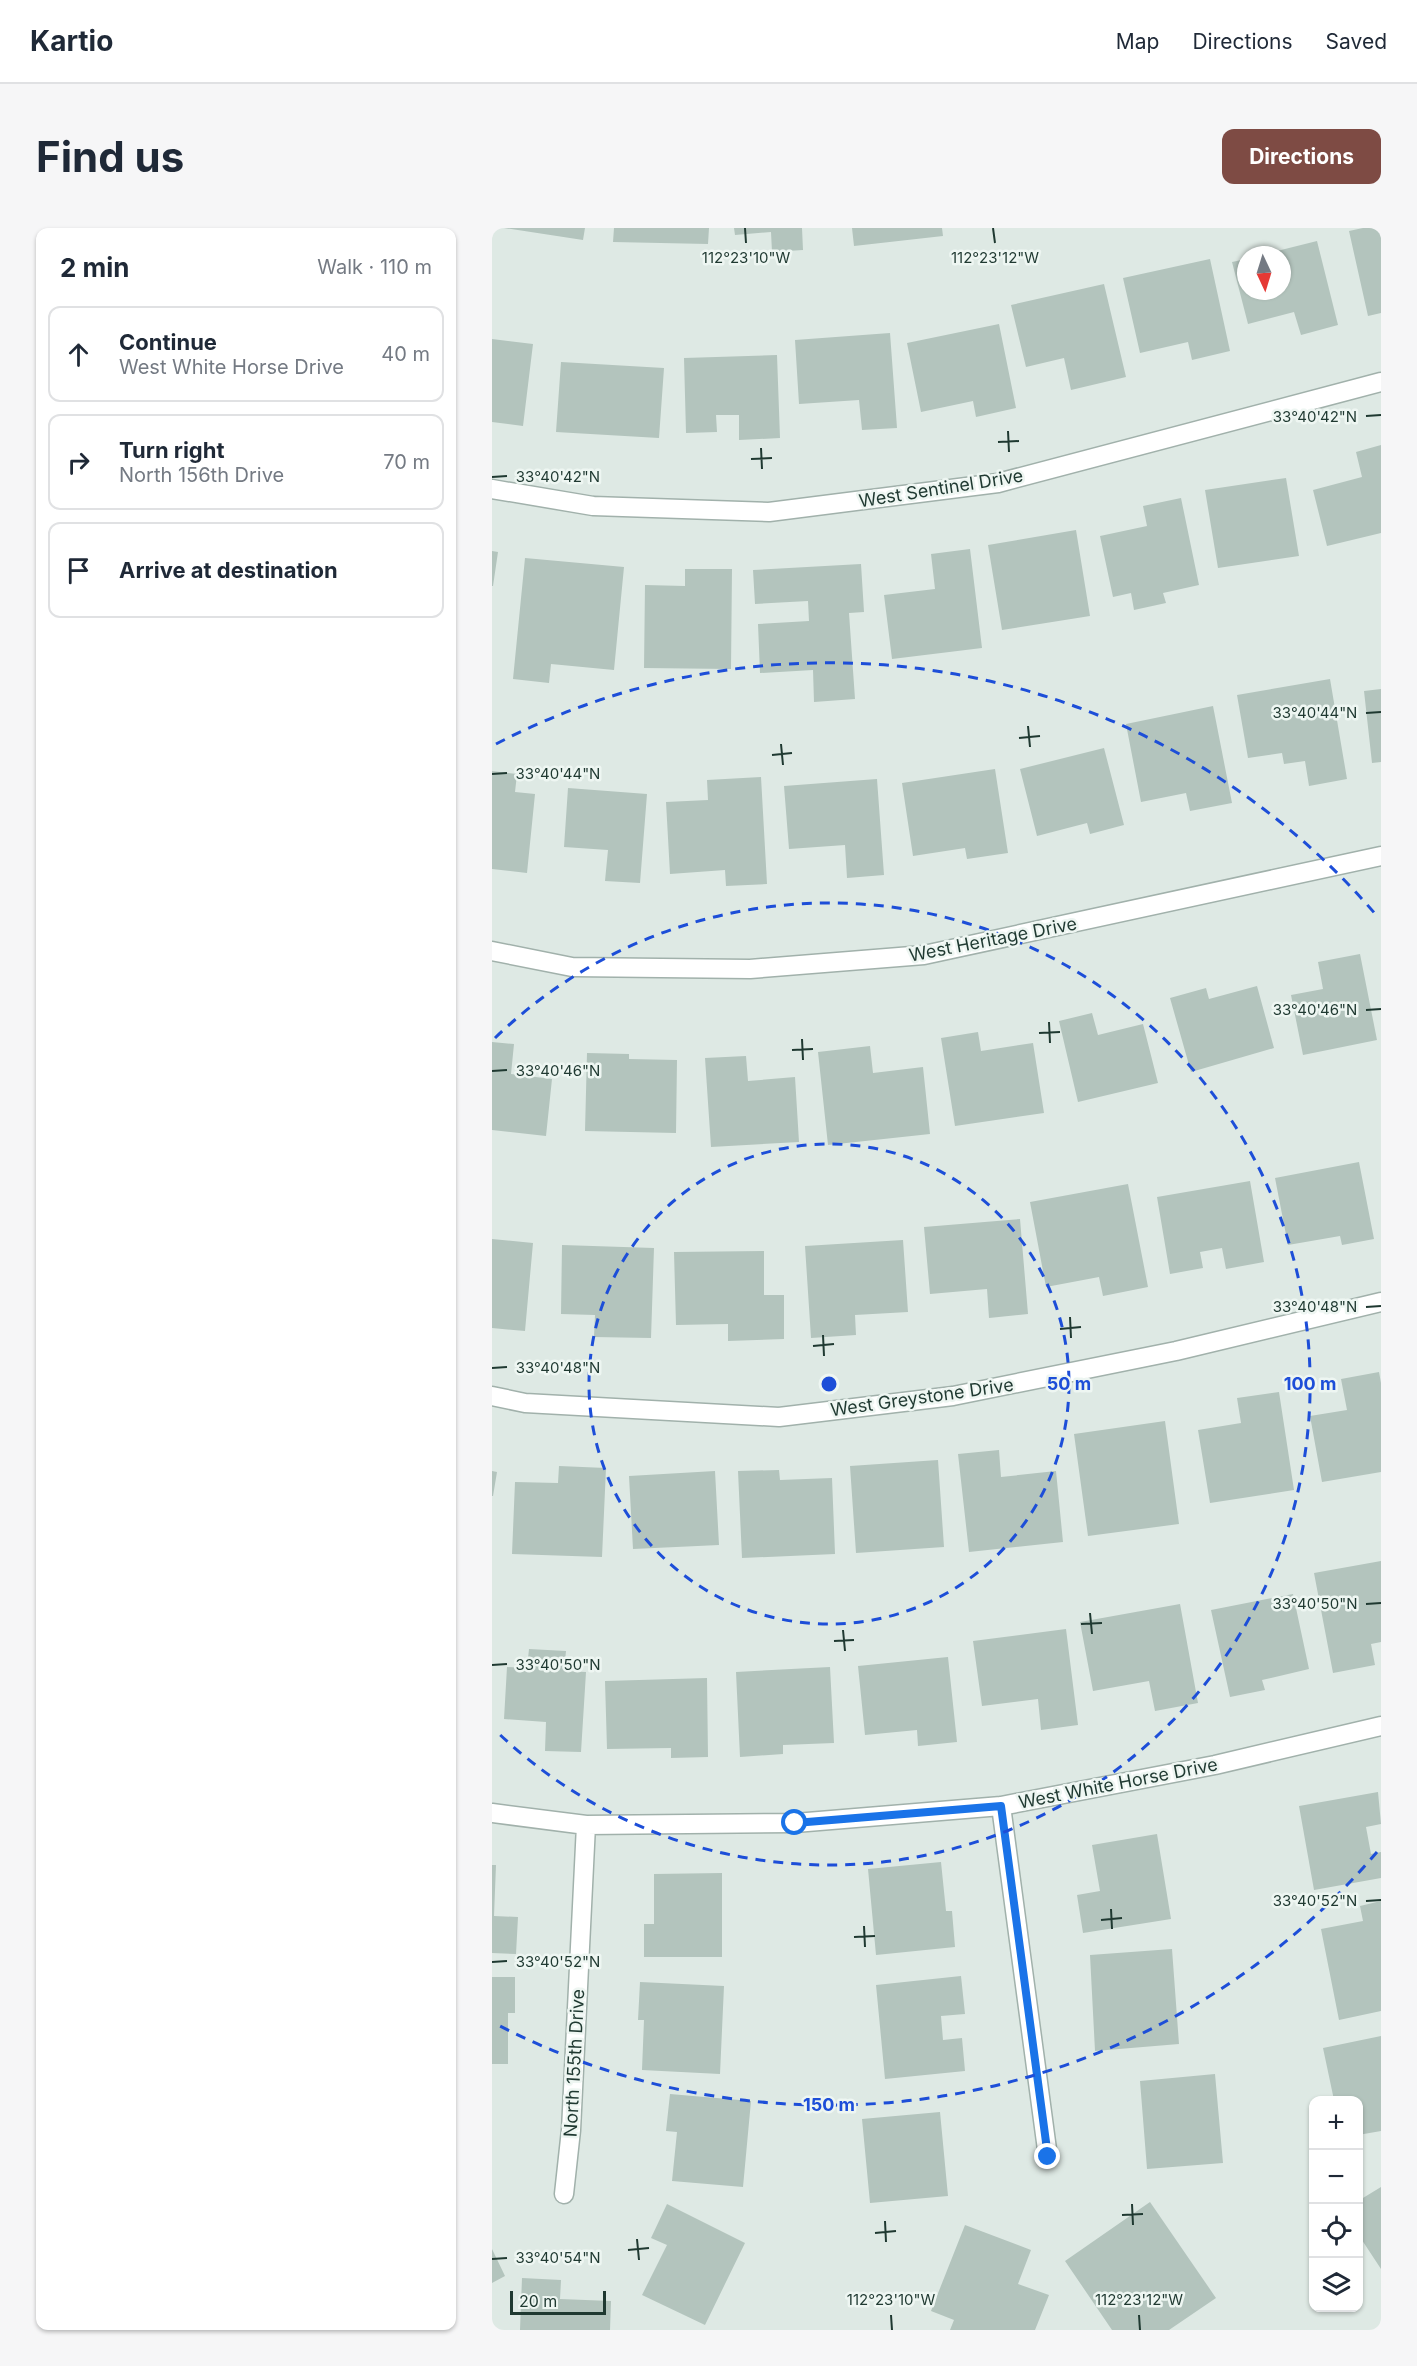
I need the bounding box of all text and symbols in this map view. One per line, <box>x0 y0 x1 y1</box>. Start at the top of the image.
text: Kartio <box>30 24 113 58</box>
text: Map <box>1116 29 1159 54</box>
text: Directions <box>1192 29 1293 54</box>
text: Saved <box>1326 29 1387 54</box>
button: Directions <box>1222 129 1381 184</box>
text: Find us <box>36 131 184 182</box>
north arrow <box>1237 246 1291 300</box>
text: 112°23'10"W <box>702 248 790 267</box>
text: 112°23'12"W <box>951 248 1039 267</box>
text: 2 min <box>60 252 130 283</box>
text: Walk · 110 m <box>317 255 432 279</box>
text: Continue <box>119 329 217 355</box>
icon: ahead <box>62 338 95 371</box>
text: 40 m <box>381 342 430 366</box>
text: West White Horse Drive <box>119 355 344 379</box>
text: 33°40'42"N <box>1273 407 1357 426</box>
text: Turn right <box>119 437 225 463</box>
icon: right <box>62 446 95 479</box>
text: 70 m <box>383 450 430 474</box>
text: North 156th Drive <box>119 463 284 487</box>
street label: West Sentinel Drive <box>857 465 1025 511</box>
text: 33°40'42"N <box>516 467 600 486</box>
icon: arrive <box>62 554 95 587</box>
text: Arrive at destination <box>119 557 338 583</box>
text: 33°40'44"N <box>1273 703 1357 722</box>
text: 33°40'44"N <box>516 764 600 783</box>
street label: West Heritage Drive <box>907 912 1079 966</box>
text: 33°40'46"N <box>1273 1000 1357 1019</box>
text: 33°40'46"N <box>516 1061 600 1080</box>
text: 33°40'48"N <box>1273 1297 1357 1316</box>
text: 33°40'48"N <box>516 1358 600 1377</box>
text: 50 m <box>1047 1373 1091 1394</box>
text: 100 m <box>1284 1373 1336 1394</box>
centre of rings <box>819 1374 839 1394</box>
street label: West Greystone Drive <box>829 1374 1015 1420</box>
text: 33°40'50"N <box>1273 1594 1357 1613</box>
text: 33°40'50"N <box>516 1655 600 1674</box>
street label: West White Horse Drive <box>1017 1753 1219 1813</box>
route start <box>781 1809 807 1835</box>
text: 33°40'52"N <box>1273 1891 1357 1910</box>
text: 33°40'52"N <box>516 1952 600 1971</box>
street label: North 155th Drive <box>560 1988 588 2138</box>
text: 150 m <box>803 2094 855 2115</box>
map controls <box>1309 2096 1363 2312</box>
button: + <box>1309 2096 1363 2150</box>
route end <box>1034 2143 1060 2169</box>
button: − <box>1309 2150 1363 2204</box>
button: locate <box>1309 2204 1363 2258</box>
text: 33°40'54"N <box>515 2248 601 2267</box>
button: layers <box>1309 2258 1363 2312</box>
scale bar <box>510 2288 606 2316</box>
text: 112°23'10"W <box>847 2290 935 2309</box>
text: 112°23'12"W <box>1095 2290 1183 2309</box>
text: 20 m <box>519 2291 557 2311</box>

